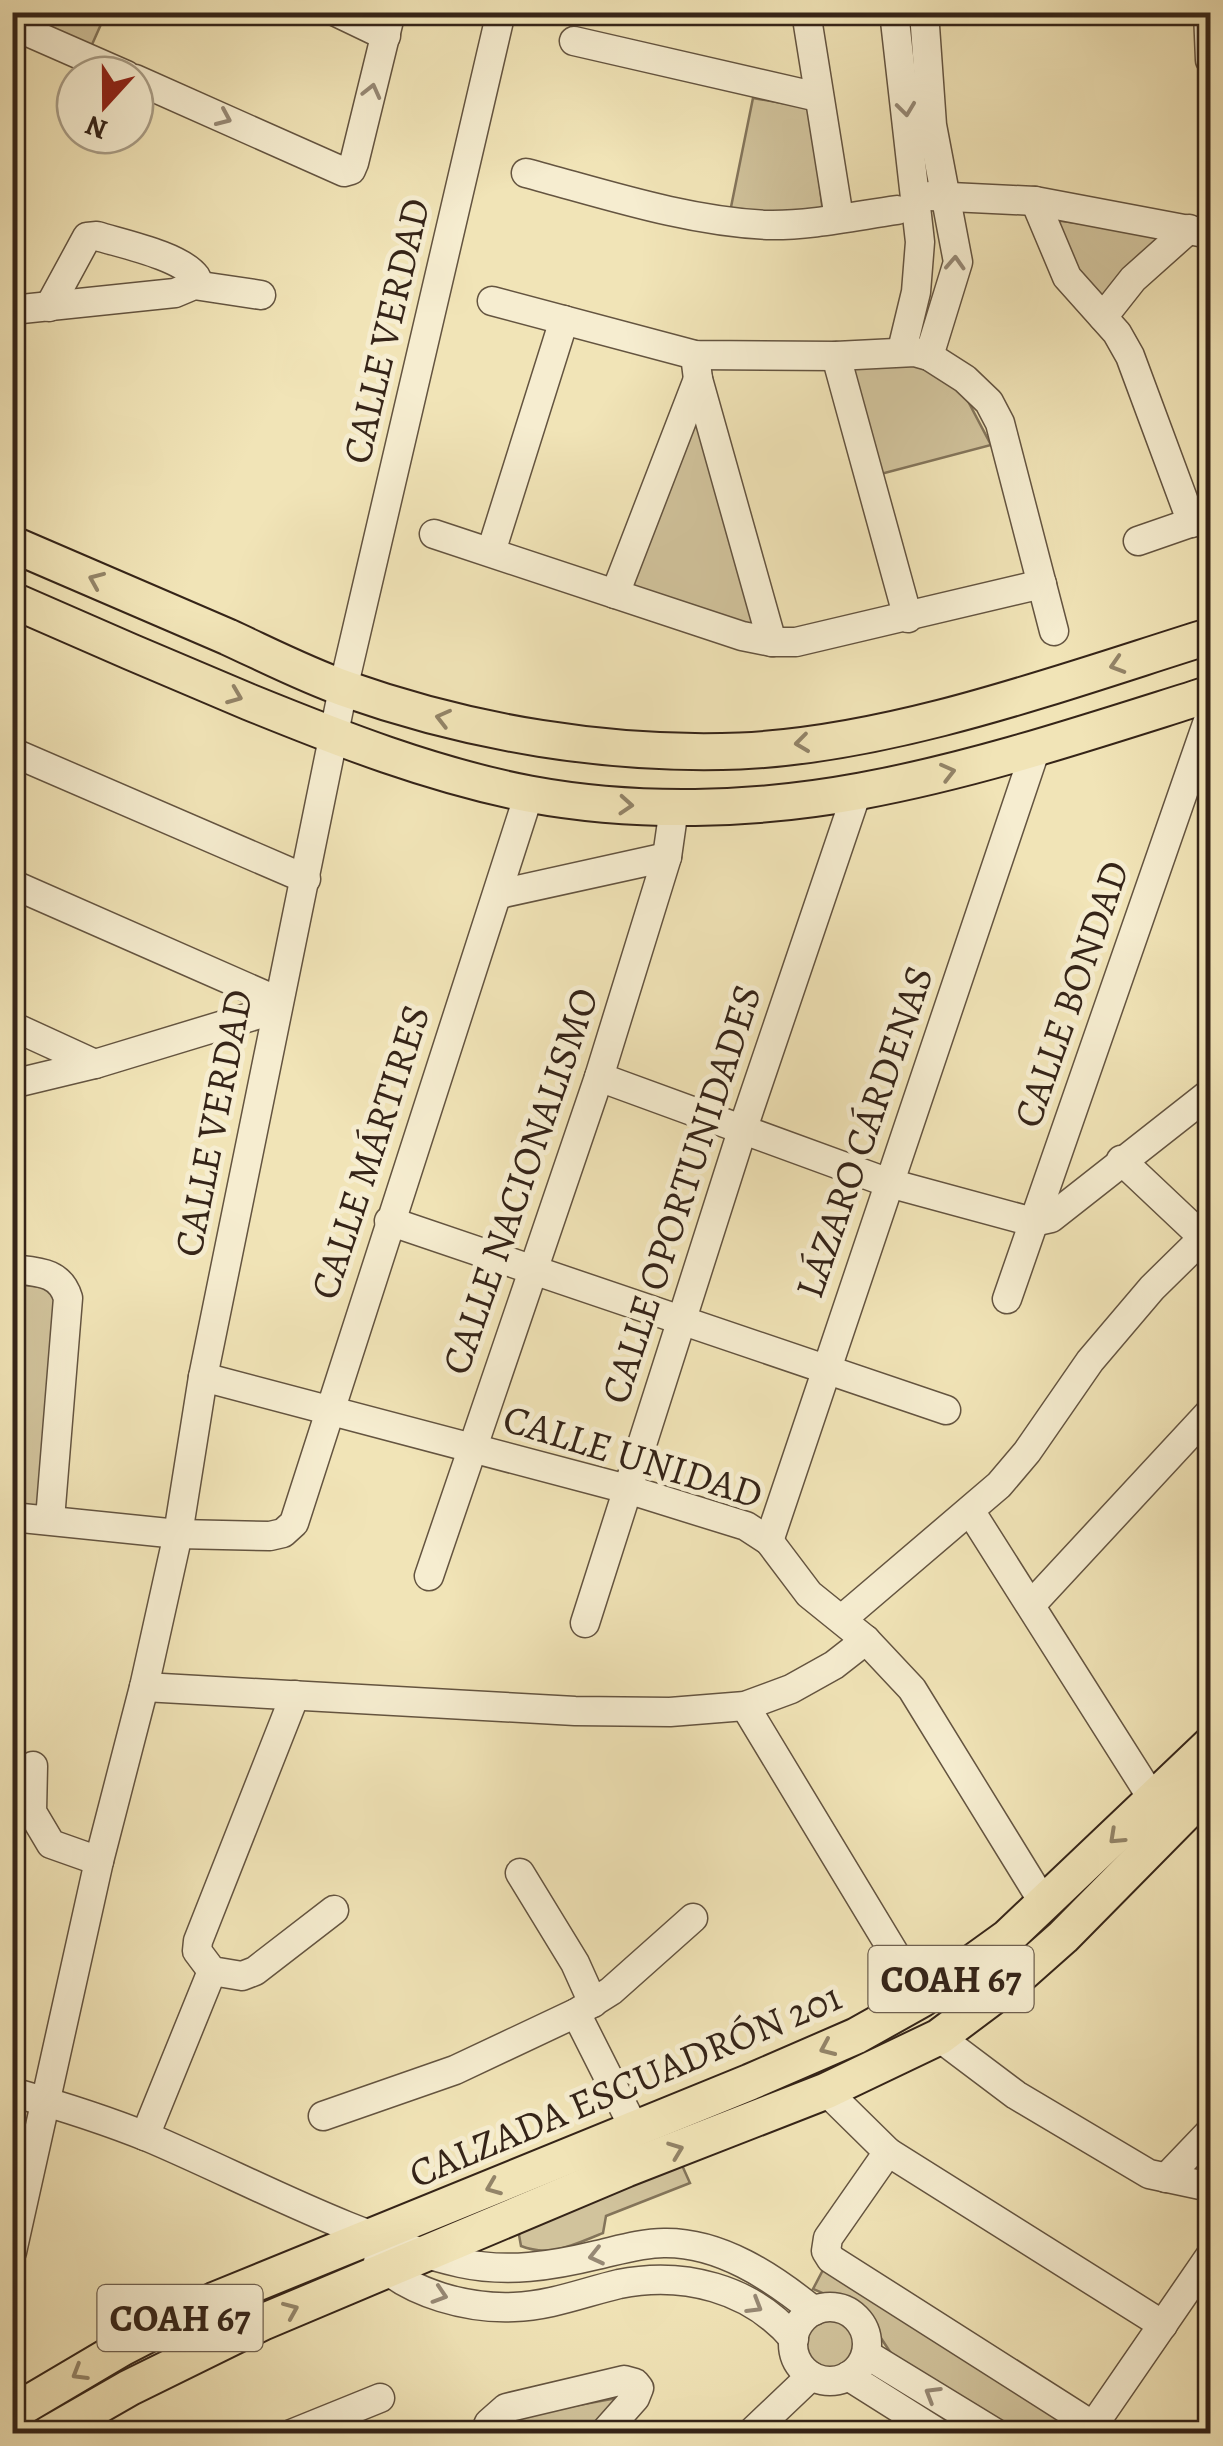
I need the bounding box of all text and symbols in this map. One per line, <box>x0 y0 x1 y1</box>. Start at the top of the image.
north arrow <box>55 55 155 155</box>
one-way arrow <box>360 83 381 100</box>
one-way arrow <box>895 102 916 118</box>
text: N <box>80 106 113 149</box>
one-way arrow <box>214 106 232 126</box>
street label: CALLE VERDAD <box>329 193 443 469</box>
one-way arrow <box>944 254 965 270</box>
one-way arrow <box>88 572 106 592</box>
one-way arrow <box>1110 653 1127 674</box>
one-way arrow <box>225 684 242 704</box>
one-way arrow <box>435 709 453 730</box>
one-way arrow <box>794 732 810 753</box>
one-way arrow <box>939 763 956 784</box>
one-way arrow <box>618 793 634 815</box>
street label: CALLE BONDAD <box>1000 853 1142 1135</box>
street label: LÁZARO CÁRDENAS <box>781 959 947 1305</box>
street label: CALLE OPORTUNIDADES <box>587 978 775 1410</box>
street label: CALLE NACIONALISMO <box>428 980 612 1382</box>
street label: CALLE VERDAD <box>160 985 266 1261</box>
street label: CALLE MÁRTIRES <box>297 998 443 1306</box>
street label: CALLE UNIDAD <box>497 1390 769 1522</box>
one-way arrow <box>1109 1825 1128 1843</box>
road number: COAH 67 <box>868 1946 1034 2012</box>
street label: CALZADA ESCUADRÓN 201 <box>401 1969 849 2201</box>
one-way arrow <box>819 2036 837 2056</box>
one-way arrow <box>666 2141 683 2161</box>
one-way arrow <box>485 2176 503 2196</box>
one-way arrow <box>588 2244 605 2265</box>
one-way arrow <box>431 2284 448 2304</box>
road number: COAH 67 <box>98 2285 262 2351</box>
one-way arrow <box>744 2294 762 2313</box>
one-way arrow <box>281 2302 299 2322</box>
one-way arrow <box>72 2361 90 2380</box>
one-way arrow <box>925 2387 943 2406</box>

